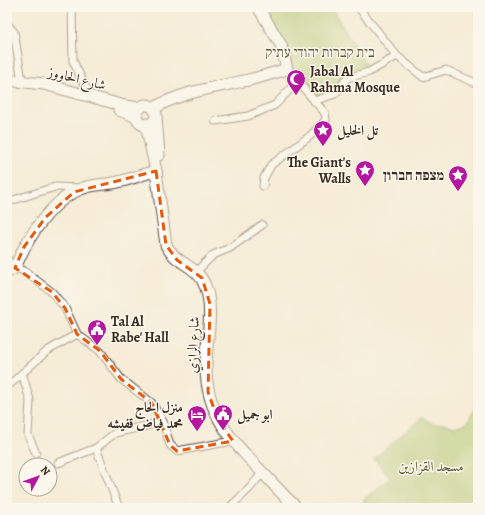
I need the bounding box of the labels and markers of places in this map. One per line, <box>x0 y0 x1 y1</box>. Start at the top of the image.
place label: Jabal Al Rahma Mosque <box>310 62 400 97</box>
mosque icon: Jabal Al Rahma Mosque <box>285 68 307 96</box>
place icon: تل الخليل <box>312 119 334 147</box>
place label: تل الخليل <box>337 121 379 140</box>
place label: The Giant's Walls <box>287 153 351 188</box>
place icon: The Giant's Walls <box>354 159 376 187</box>
place icon: מצפה חברון <box>447 164 469 192</box>
place label: מצפה חברון <box>383 166 444 185</box>
place label: Tal Al Rabe' Hall <box>111 312 169 347</box>
public building icon: Tal Al Rabe' Hall <box>86 318 108 346</box>
place label: منزل الحاج محمد فياض قفيشه <box>107 398 183 433</box>
public building icon: ابو جميل <box>212 403 234 431</box>
hotel icon: منزل الحاج محمد فياض قفيشه <box>186 404 208 432</box>
place label: ابو جميل <box>237 405 273 424</box>

